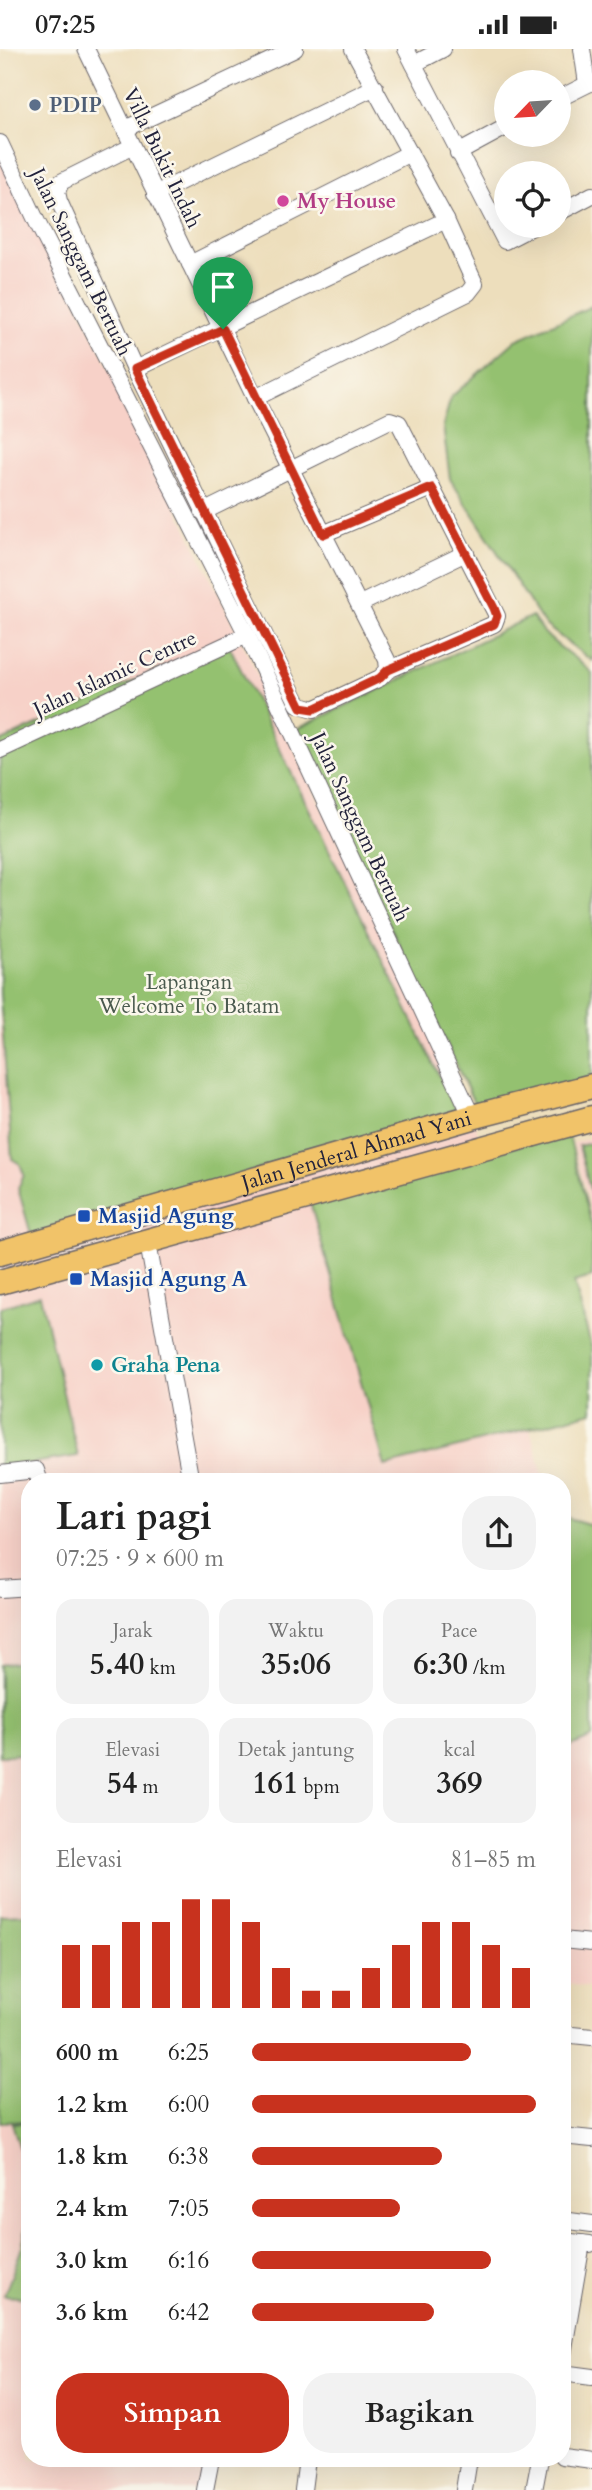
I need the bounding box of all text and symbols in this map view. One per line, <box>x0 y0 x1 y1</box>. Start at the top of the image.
text: 07:25 <box>35 7 96 42</box>
north arrow <box>494 70 570 147</box>
map controls <box>494 70 571 238</box>
street label: Villa Bukit Indah <box>115 83 209 233</box>
place label: PDIP <box>49 91 102 120</box>
marker: PDIP <box>27 97 43 113</box>
street label: Jalan Sanggam Bertuah <box>22 160 139 361</box>
button: locate <box>494 161 571 238</box>
place label: My House <box>297 187 396 216</box>
marker: My House <box>275 193 291 209</box>
pin <box>193 257 253 329</box>
icon: arrive <box>204 268 242 306</box>
street label: Jalan Islamic Centre <box>26 623 201 726</box>
street label: Jalan Sanggam Bertuah <box>302 725 417 927</box>
park label: Lapangan Welcome To Batam <box>97 968 280 1021</box>
street label: Jalan Jenderal Ahmad Yani <box>235 1103 475 1198</box>
place label: Masjid Agung <box>98 1202 234 1231</box>
marker: Masjid Agung <box>76 1208 92 1224</box>
place label: Masjid Agung A <box>90 1265 247 1294</box>
marker: Masjid Agung A <box>68 1271 84 1287</box>
place label: Graha Pena <box>111 1351 221 1380</box>
marker: Graha Pena <box>89 1357 105 1373</box>
text: Lari pagi <box>56 1491 212 1543</box>
button: share <box>462 1496 536 1570</box>
text: 07:25 · 9 × 600 m <box>56 1543 224 1574</box>
text: Jarak <box>113 1618 153 1644</box>
text: Waktu <box>268 1618 324 1644</box>
text: Pace <box>441 1618 478 1644</box>
text: 5.40 <box>90 1644 144 1685</box>
text: 35:06 <box>261 1644 331 1685</box>
text: 6:30 <box>413 1644 468 1685</box>
text: km <box>144 1655 176 1681</box>
text: /km <box>468 1655 505 1681</box>
text: Elevasi <box>105 1737 160 1763</box>
text: Detak jantung <box>238 1737 354 1763</box>
text: kcal <box>443 1737 475 1763</box>
text: 54 <box>107 1763 137 1804</box>
text: 161 <box>252 1763 298 1804</box>
text: 369 <box>436 1763 482 1804</box>
text: m <box>137 1774 159 1800</box>
text: bpm <box>298 1774 340 1800</box>
text: Elevasi <box>56 1844 122 1875</box>
text: 81–85 m <box>451 1844 536 1875</box>
text: 600 m <box>56 2037 119 2068</box>
text: 6:25 <box>168 2037 209 2068</box>
text: 1.2 km <box>56 2089 128 2120</box>
text: 6:00 <box>168 2089 209 2120</box>
text: 1.8 km <box>56 2141 128 2172</box>
text: 6:38 <box>168 2141 209 2172</box>
text: 2.4 km <box>56 2193 128 2224</box>
text: 7:05 <box>168 2193 209 2224</box>
text: 3.0 km <box>56 2245 128 2276</box>
text: 6:16 <box>168 2245 209 2276</box>
text: 3.6 km <box>56 2297 128 2328</box>
text: 6:42 <box>168 2297 209 2328</box>
button: Simpan <box>56 2373 289 2453</box>
button: Bagikan <box>303 2373 536 2453</box>

